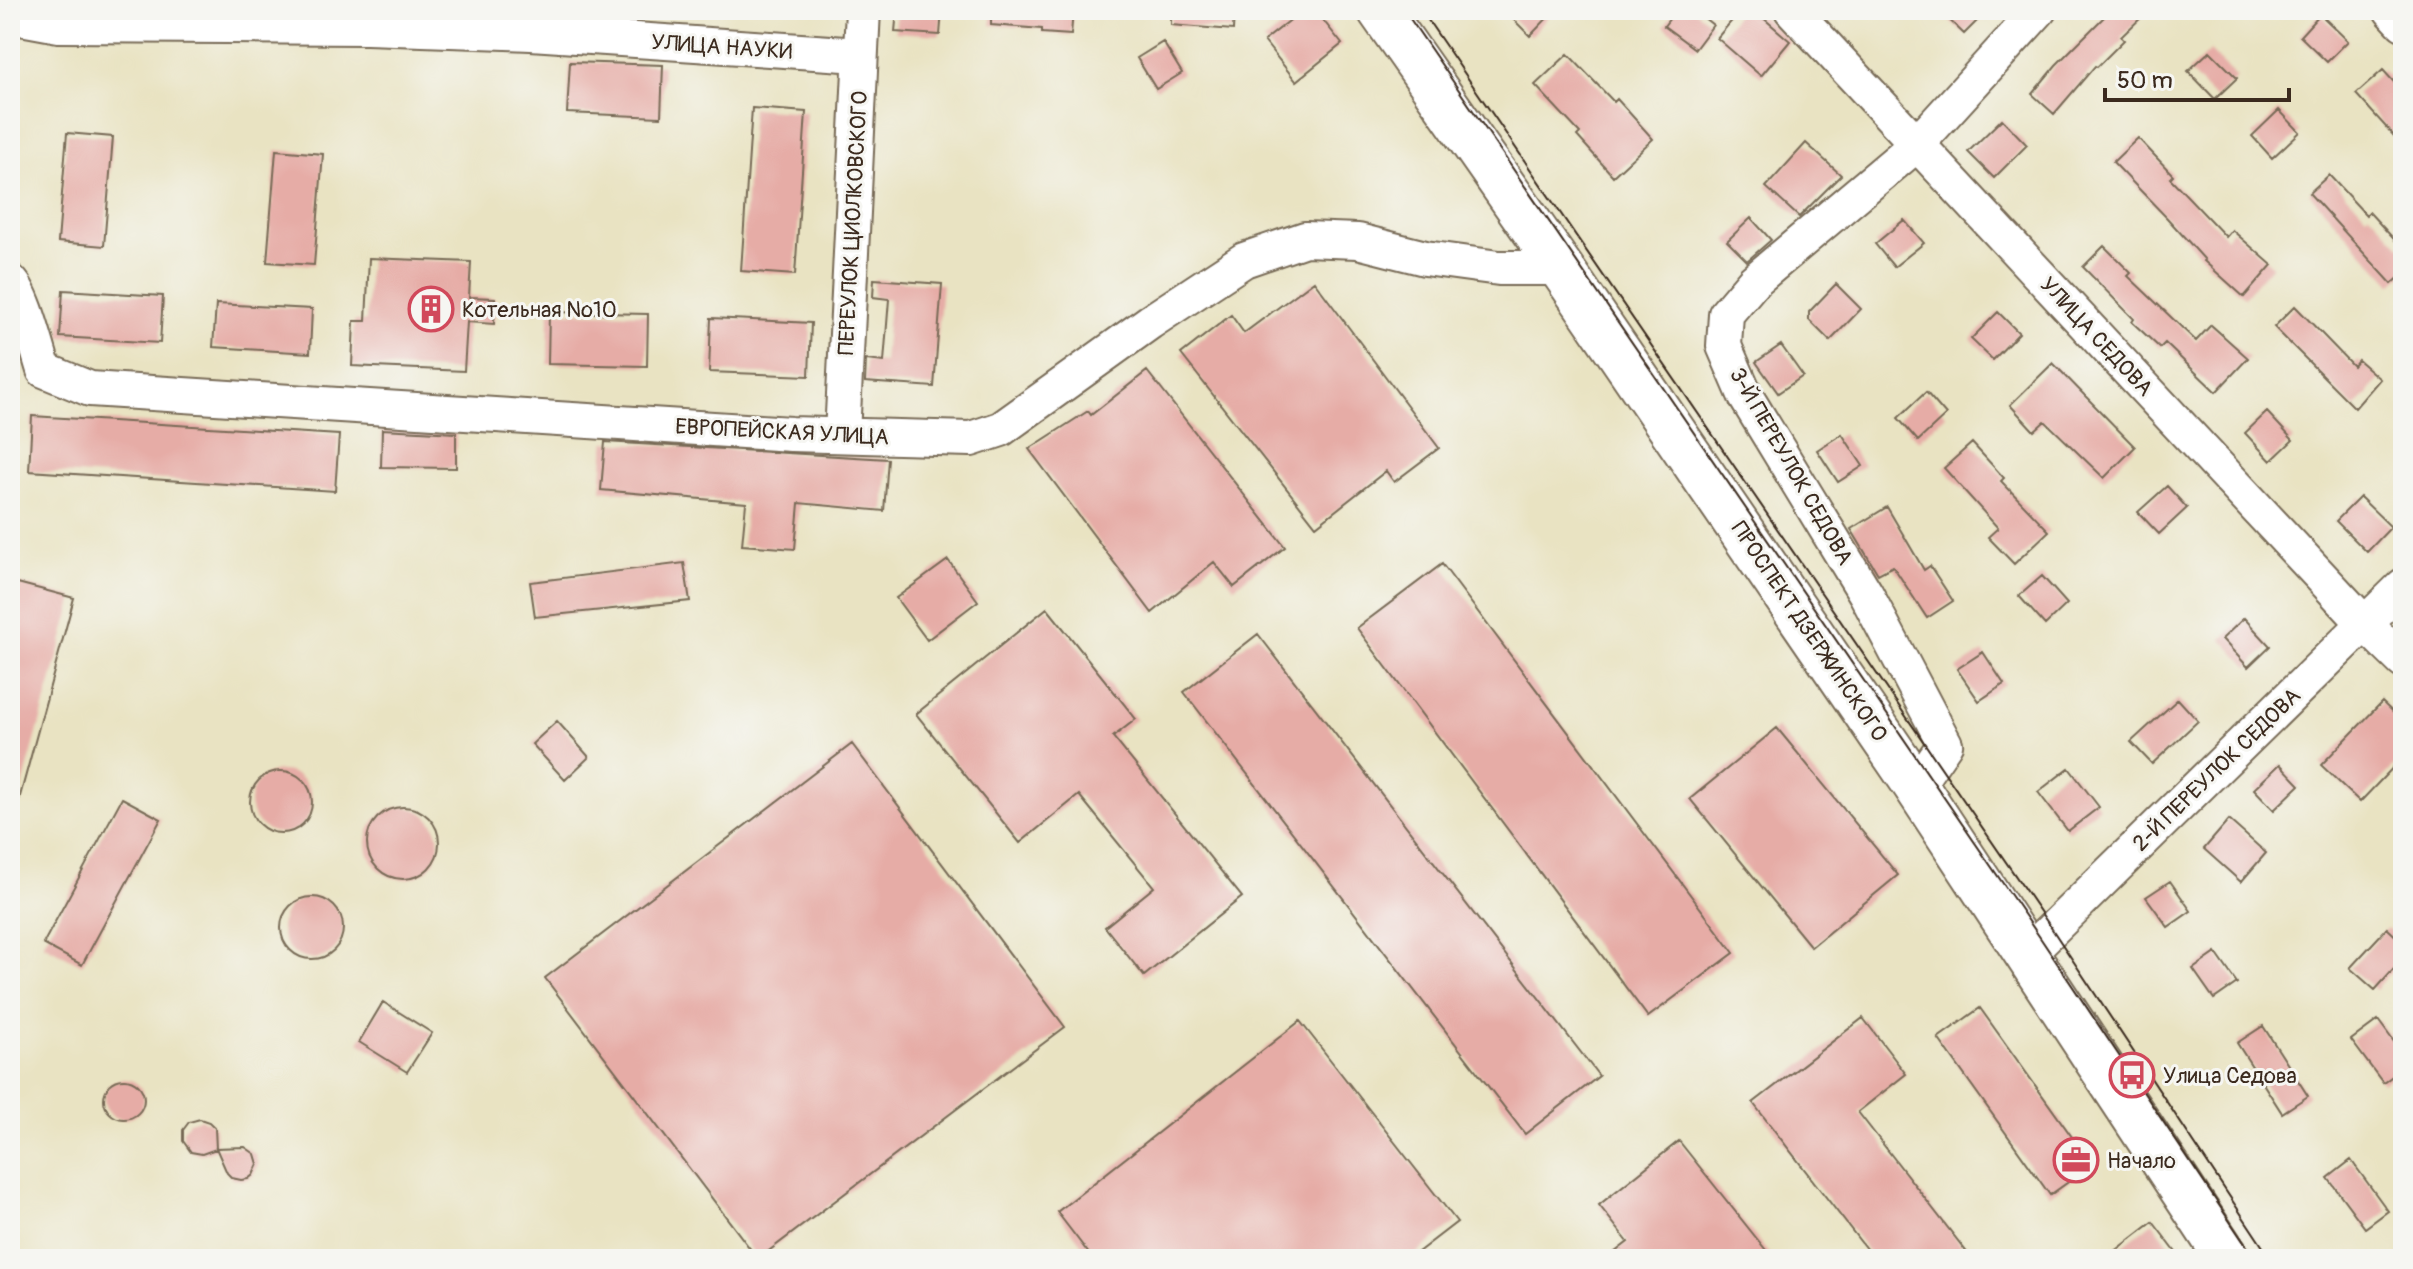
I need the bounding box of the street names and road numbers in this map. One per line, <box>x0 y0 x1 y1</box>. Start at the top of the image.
street label: УЛИЦА НАУКИ <box>650 28 794 66</box>
street label: ПЕРЕУЛОК ЦИОЛКОВСКОГО <box>832 90 874 356</box>
street label: УЛИЦА СЕДОВА <box>2034 271 2159 402</box>
street label: 3-Й ПЕРЕУЛОК СЕДОВА <box>1723 363 1859 570</box>
street label: ЕВРОПЕЙСКАЯ УЛИЦА <box>674 412 890 452</box>
street label: ПРОСПЕКТ ДЗЕРЖИНСКОГО <box>1725 516 1893 747</box>
street label: 2-Й ПЕРЕУЛОК СЕДОВА <box>2127 682 2307 857</box>

